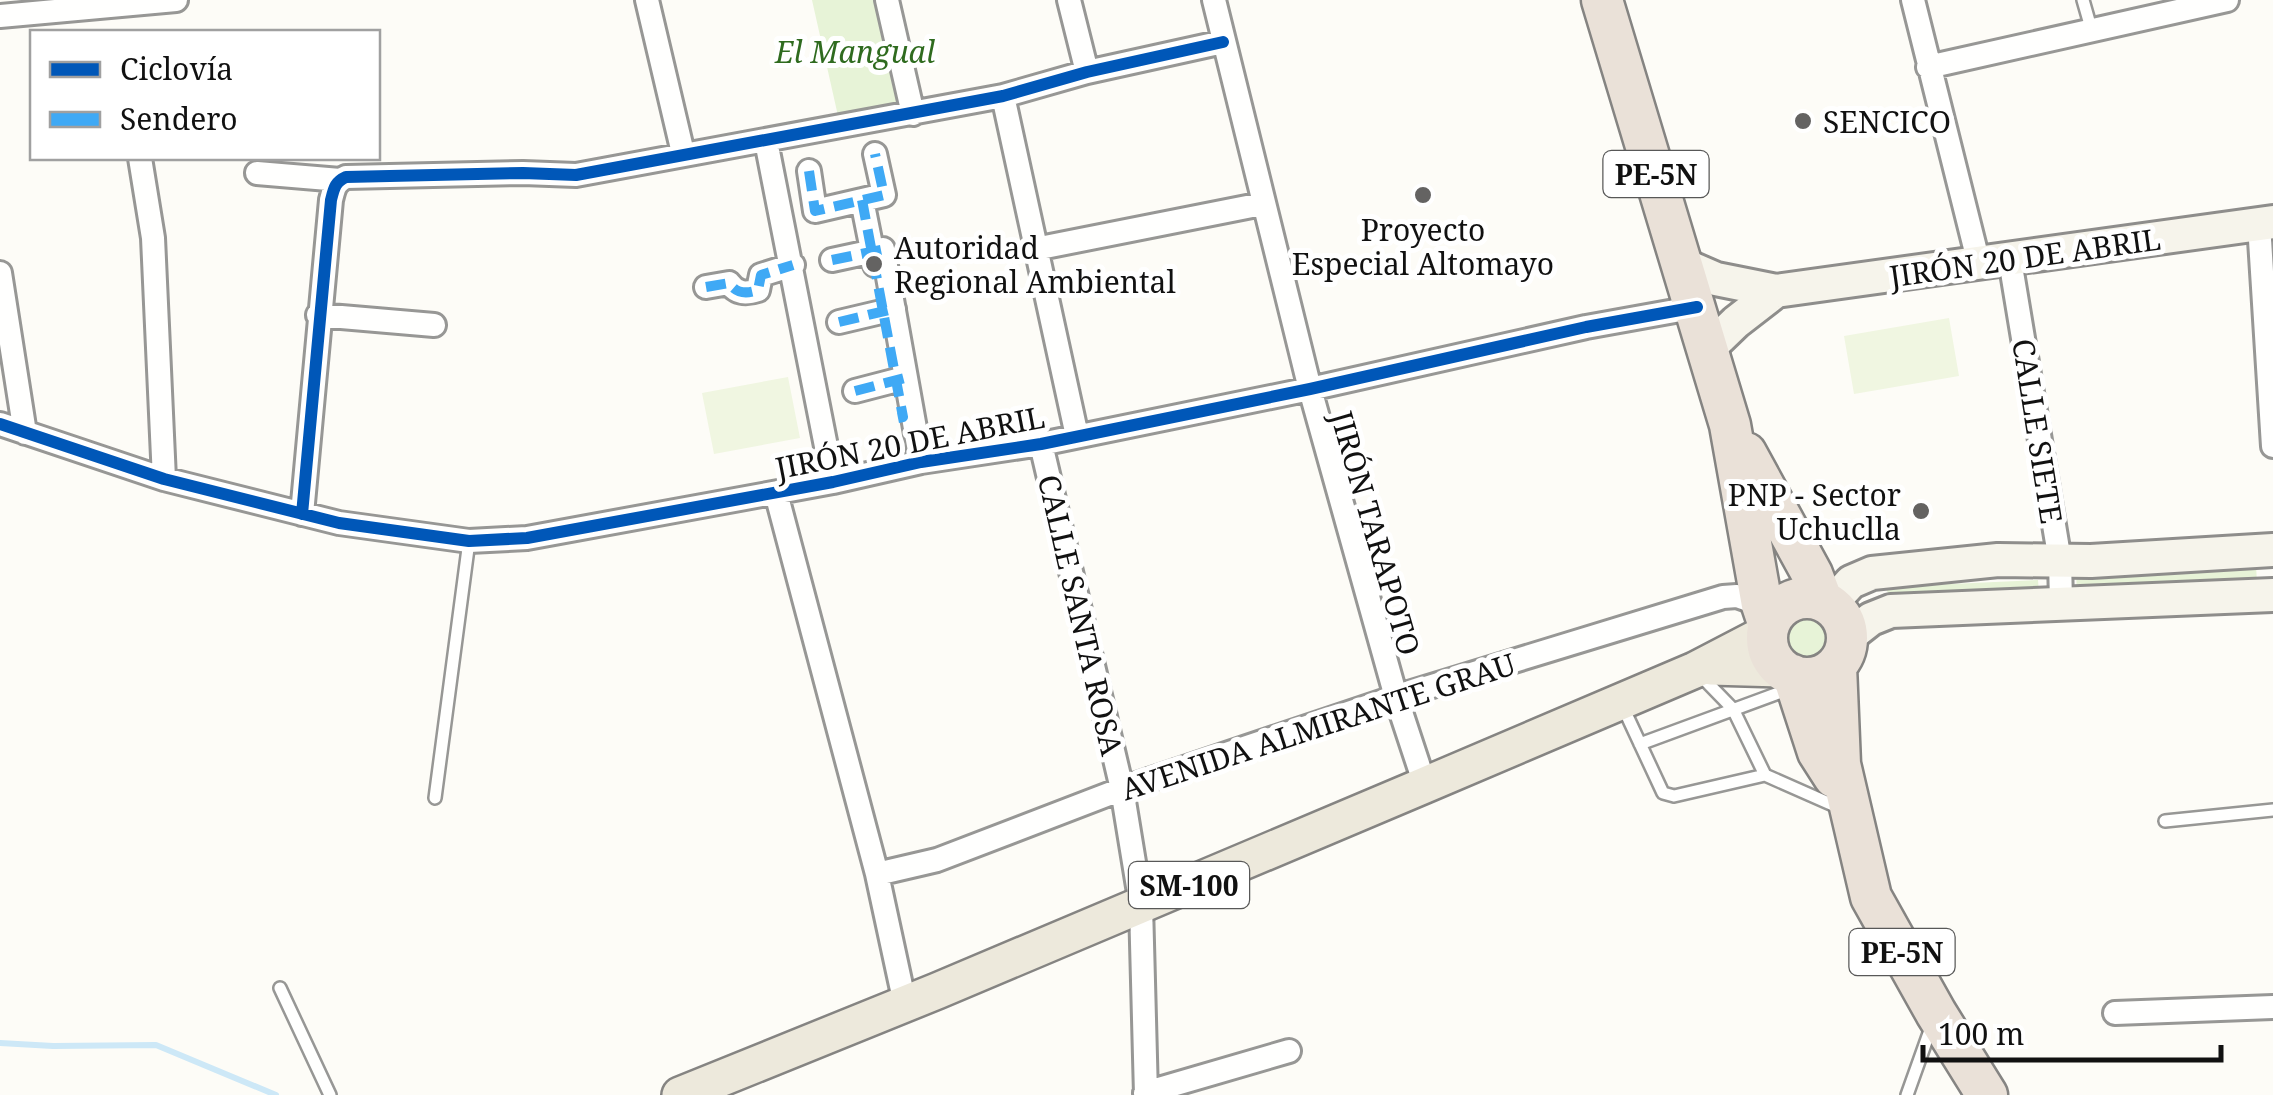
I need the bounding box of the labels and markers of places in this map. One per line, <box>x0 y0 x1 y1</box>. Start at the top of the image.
place label: SENCICO <box>1823 101 1951 142</box>
marker: SENCICO <box>1792 110 1814 132</box>
marker: Proyecto Especial Altomayo <box>1412 184 1434 206</box>
place label: Proyecto Especial Altomayo <box>1292 209 1554 284</box>
place label: Autoridad Regional Ambiental <box>894 227 1176 302</box>
marker: Autoridad Regional Ambiental <box>863 253 885 275</box>
place label: PNP - Sector Uchuclla <box>1728 474 1901 549</box>
marker: PNP - Sector Uchuclla <box>1910 500 1932 522</box>

